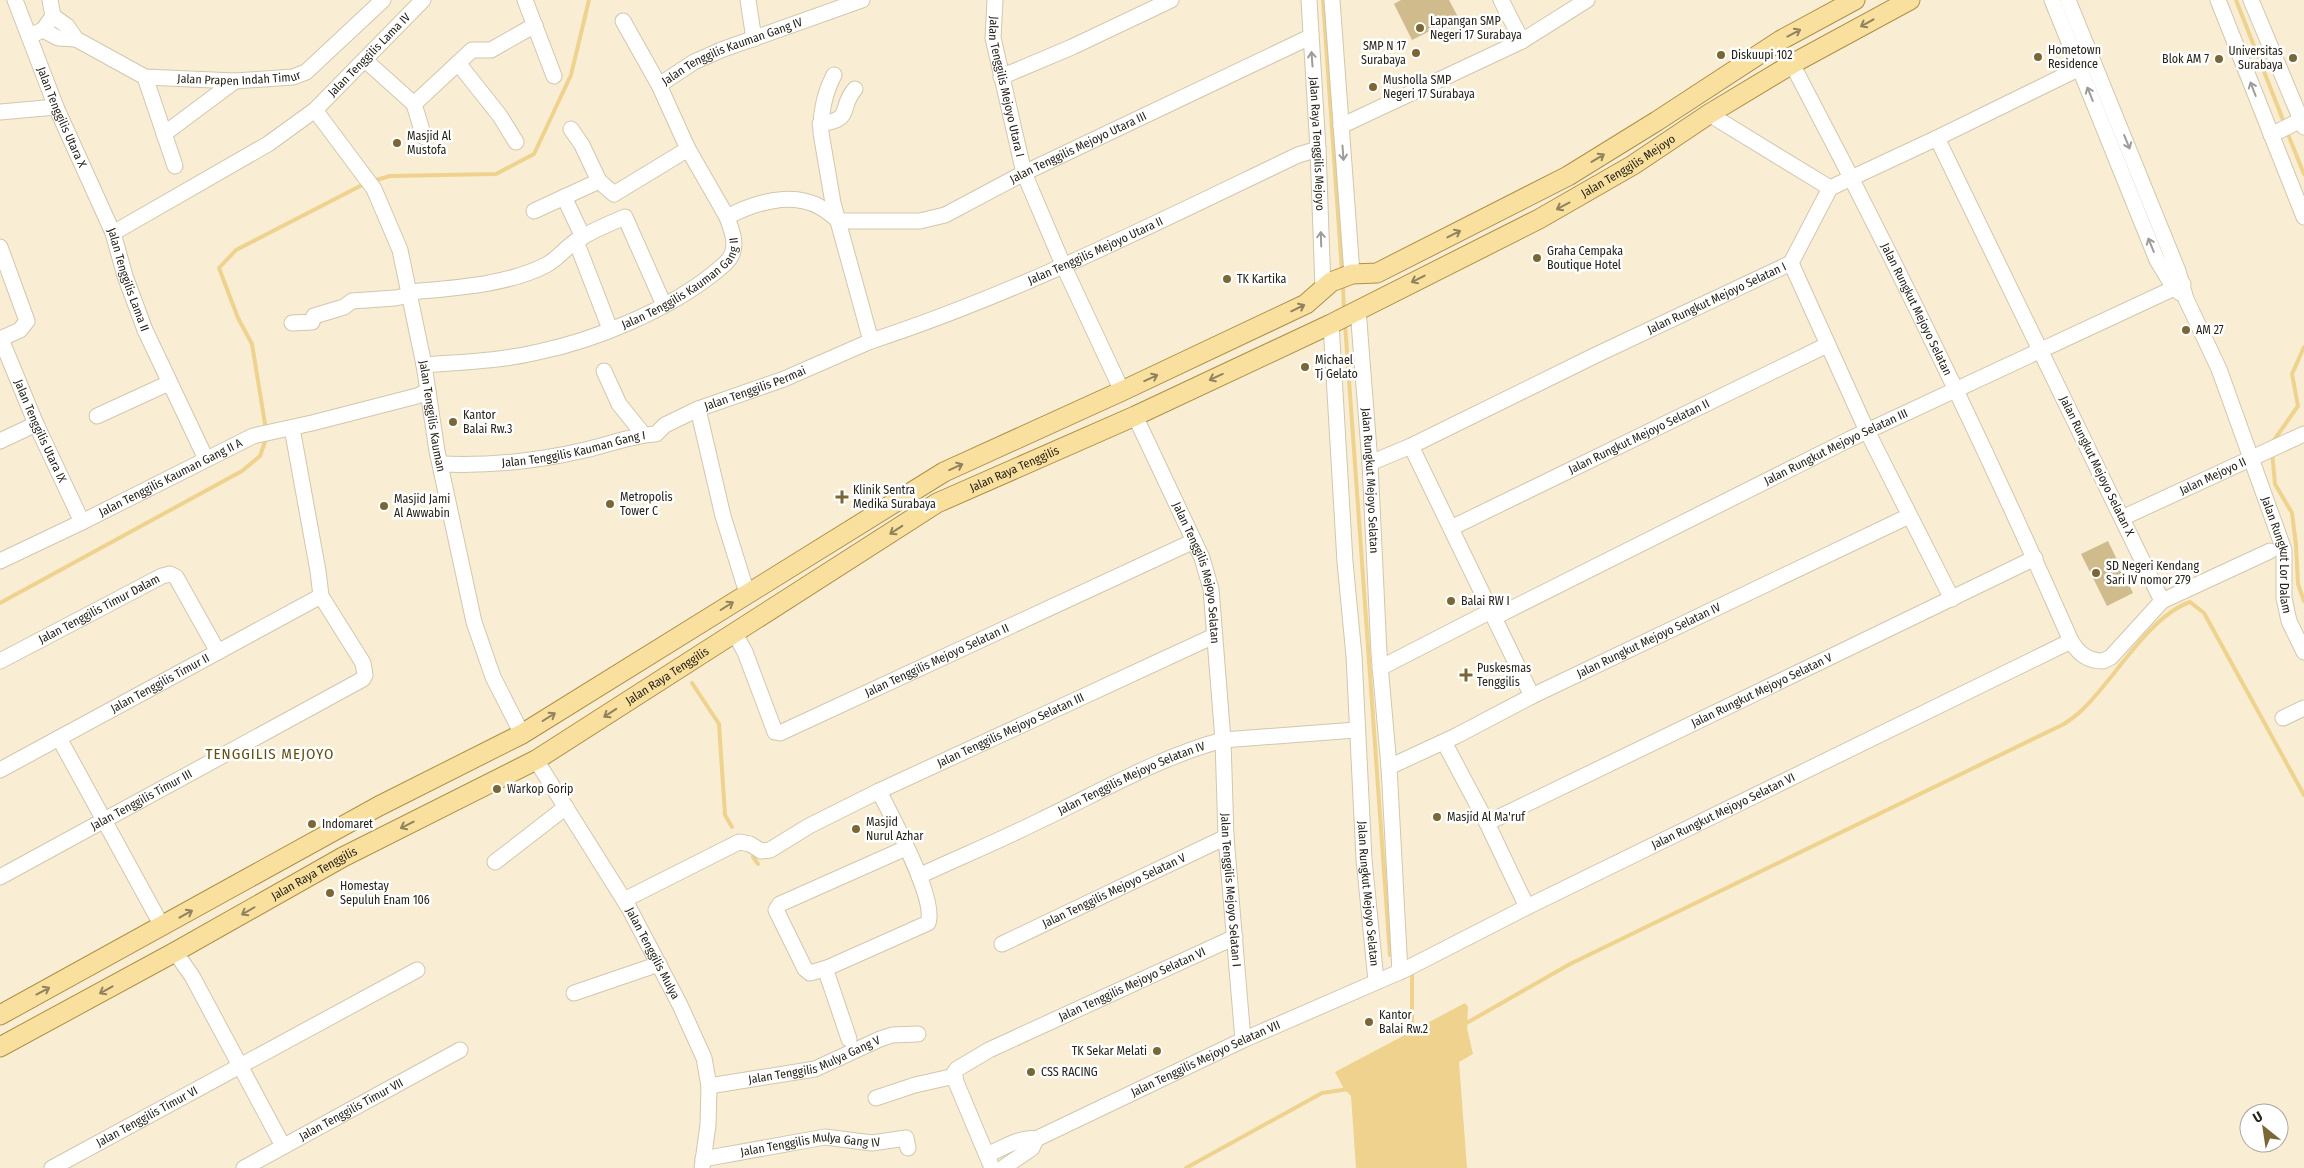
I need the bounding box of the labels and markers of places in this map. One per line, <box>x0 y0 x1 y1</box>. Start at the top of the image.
place label: Lapangan SMP Negeri 17 Surabaya <box>1430 14 1522 42</box>
marker: Lapangan SMP Negeri 17 Surabaya <box>1414 22 1426 34</box>
place label: SMP N 17 Surabaya <box>1361 39 1406 67</box>
place label: Hometown Residence <box>2048 43 2101 71</box>
place label: Universitas Surabaya <box>2228 44 2283 72</box>
marker: SMP N 17 Surabaya <box>1410 47 1422 59</box>
place label: Diskuupi 102 <box>1731 48 1793 62</box>
marker: Diskuupi 102 <box>1715 49 1727 61</box>
marker: Hometown Residence <box>2032 51 2044 63</box>
place label: Blok AM 7 <box>2162 52 2209 66</box>
marker: Universitas Surabaya <box>2287 52 2299 64</box>
marker: Blok AM 7 <box>2213 53 2225 65</box>
place label: Musholla SMP Negeri 17 Surabaya <box>1383 73 1475 101</box>
marker: Musholla SMP Negeri 17 Surabaya <box>1367 81 1379 93</box>
place label: Masjid Al Mustofa <box>407 129 451 157</box>
marker: Masjid Al Mustofa <box>391 137 403 149</box>
place label: Graha Cempaka Boutique Hotel <box>1547 244 1623 272</box>
marker: Graha Cempaka Boutique Hotel <box>1531 252 1543 264</box>
place label: TK Kartika <box>1237 272 1286 286</box>
marker: TK Kartika <box>1221 273 1233 285</box>
place label: AM 27 <box>2196 323 2224 337</box>
marker: AM 27 <box>2180 324 2192 336</box>
place label: Michael Tj Gelato <box>1315 353 1358 381</box>
marker: Michael Tj Gelato <box>1299 361 1311 373</box>
place label: Kantor Balai Rw.3 <box>463 408 512 436</box>
marker: Kantor Balai Rw.3 <box>447 416 459 428</box>
place label: Klinik Sentra Medika Surabaya <box>853 483 936 511</box>
place label: Metropolis Tower C <box>620 490 673 518</box>
marker: Klinik Sentra Medika Surabaya <box>835 490 849 504</box>
place label: Masjid Jami Al Awwabin <box>394 492 450 520</box>
marker: Metropolis Tower C <box>604 498 616 510</box>
marker: Masjid Jami Al Awwabin <box>378 500 390 512</box>
place label: SD Negeri Kendang Sari IV nomor 279 <box>2106 559 2199 587</box>
marker: SD Negeri Kendang Sari IV nomor 279 <box>2090 567 2102 579</box>
place label: Balai RW I <box>1461 594 1510 608</box>
marker: Balai RW I <box>1445 595 1457 607</box>
place label: Puskesmas Tenggilis <box>1477 661 1531 689</box>
marker: Puskesmas Tenggilis <box>1459 668 1473 682</box>
place label: Warkop Gorip <box>507 782 573 796</box>
marker: Warkop Gorip <box>491 783 503 795</box>
place label: Masjid Al Ma'ruf <box>1447 810 1526 824</box>
marker: Masjid Al Ma'ruf <box>1431 811 1443 823</box>
place label: Masjid Nurul Azhar <box>866 815 924 843</box>
place label: Indomaret <box>322 817 373 831</box>
marker: Indomaret <box>306 818 318 830</box>
marker: Masjid Nurul Azhar <box>850 823 862 835</box>
place label: Homestay Sepuluh Enam 106 <box>340 879 430 907</box>
marker: Homestay Sepuluh Enam 106 <box>324 887 336 899</box>
place label: Kantor Balai Rw.2 <box>1379 1008 1428 1036</box>
marker: Kantor Balai Rw.2 <box>1363 1016 1375 1028</box>
place label: TK Sekar Melati <box>1072 1044 1147 1058</box>
marker: TK Sekar Melati <box>1151 1045 1163 1057</box>
place label: CSS RACING <box>1041 1065 1098 1079</box>
marker: CSS RACING <box>1025 1066 1037 1078</box>

